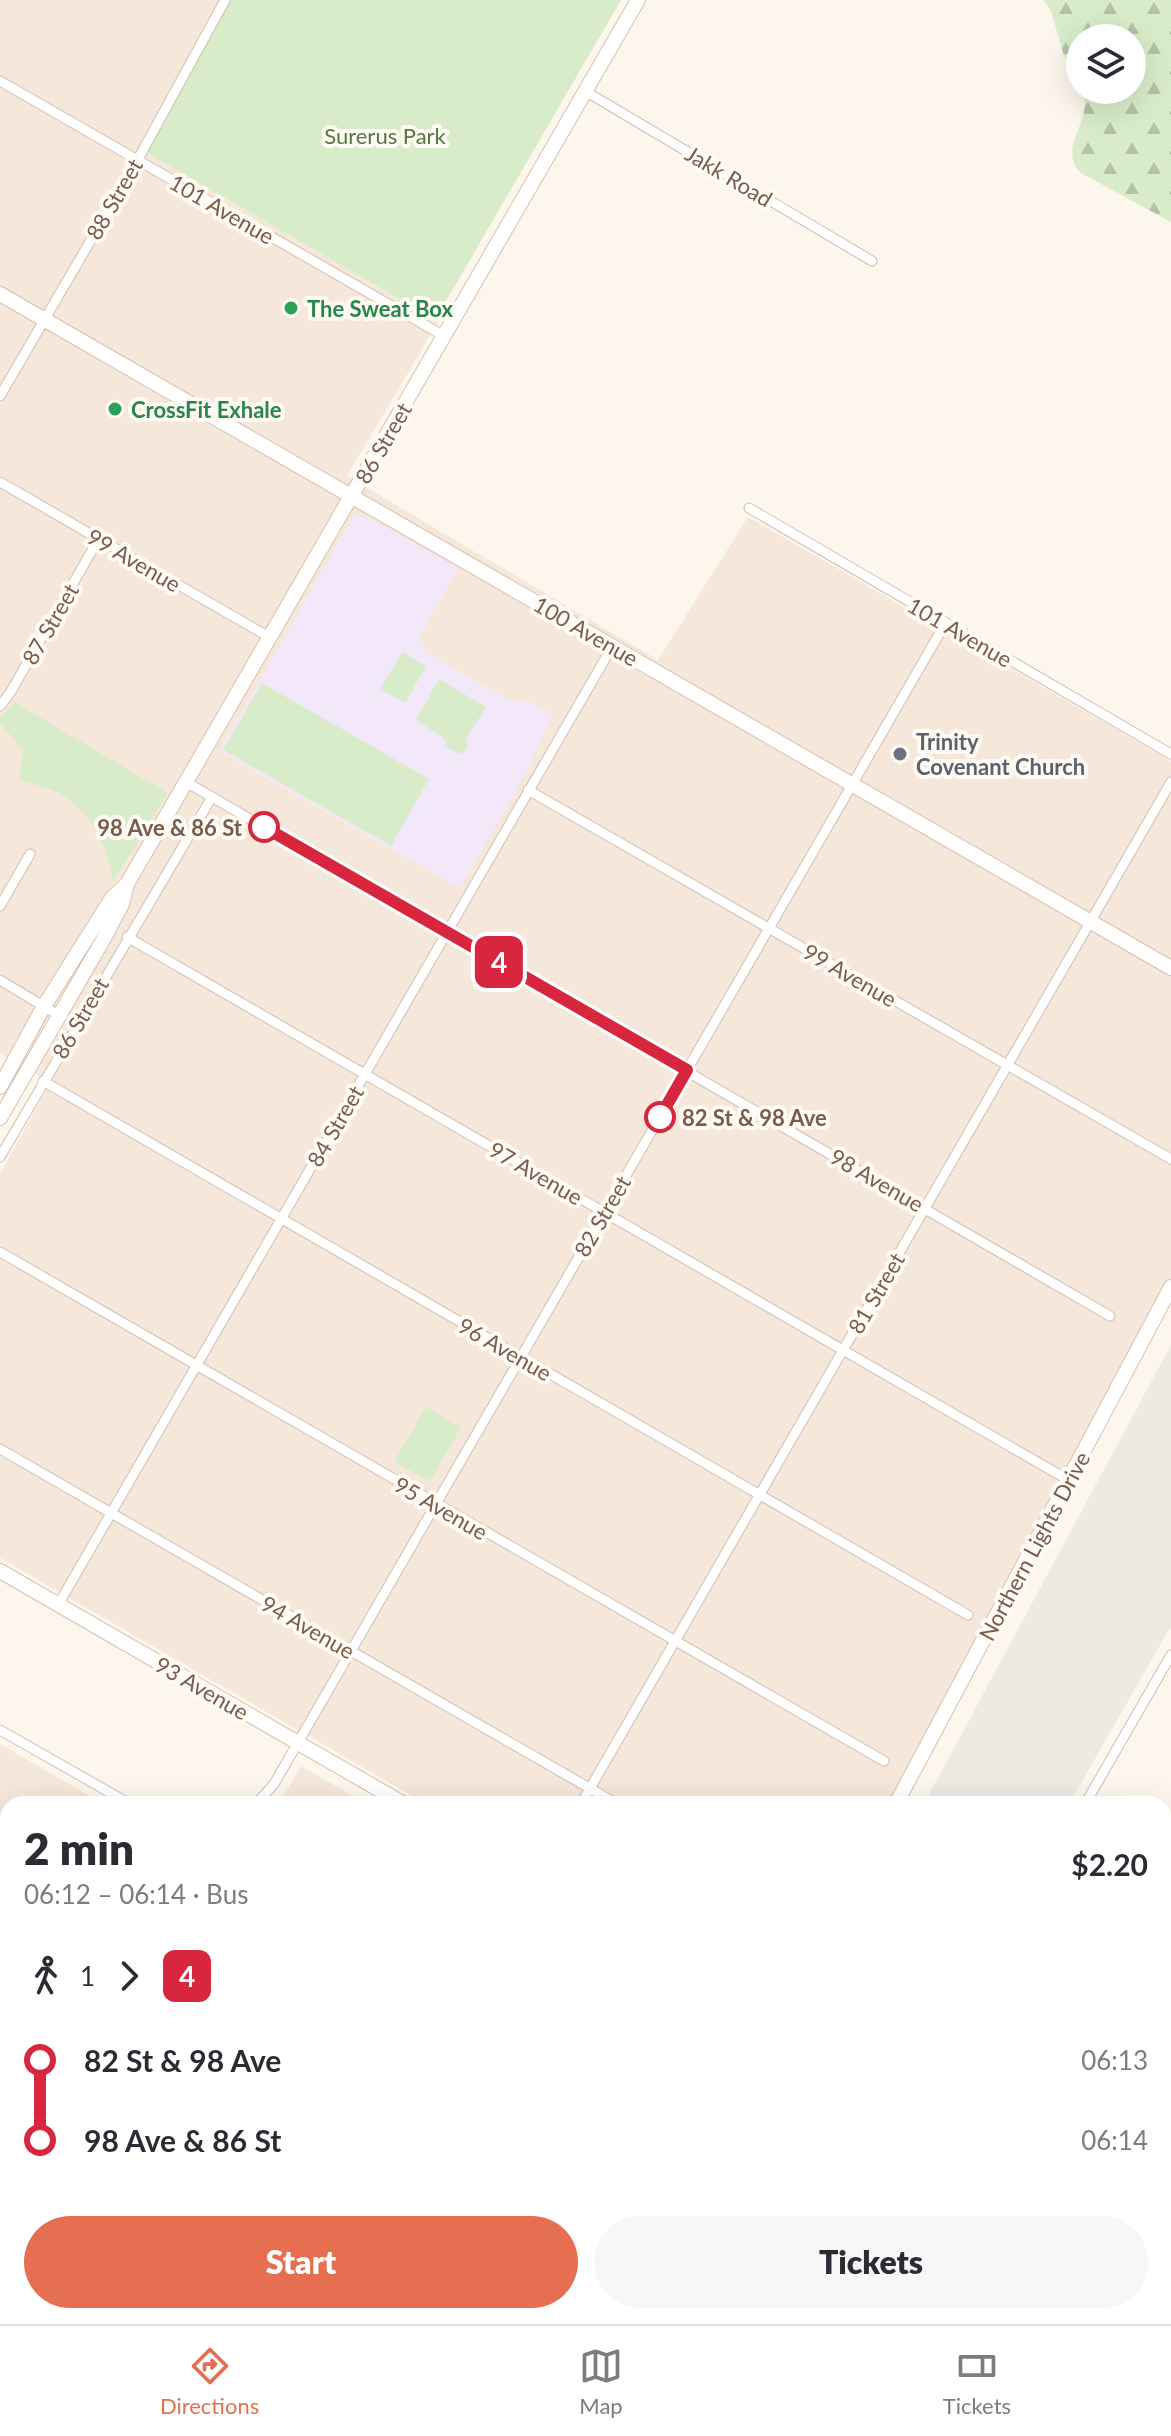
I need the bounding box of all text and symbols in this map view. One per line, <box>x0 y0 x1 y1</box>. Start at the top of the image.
map controls <box>1066 24 1146 104</box>
button: layers <box>1066 24 1146 104</box>
park label: Surerus Park <box>324 122 447 149</box>
street label: Jakk Road <box>681 140 777 212</box>
street label: 88 Street <box>80 154 148 244</box>
street label: 101 Avenue <box>165 168 279 250</box>
place label: The Sweat Box <box>307 295 453 322</box>
marker: The Sweat Box <box>282 299 300 317</box>
place label: CrossFit Exhale <box>131 396 282 423</box>
street label: 86 Street <box>349 398 417 488</box>
marker: CrossFit Exhale <box>106 400 124 418</box>
street label: 99 Avenue <box>83 522 185 598</box>
street label: 87 Street <box>16 579 84 669</box>
street label: 100 Avenue <box>529 590 643 672</box>
street label: 101 Avenue <box>903 591 1017 673</box>
place label: Trinity Covenant Church <box>916 728 1085 780</box>
marker: Trinity Covenant Church <box>891 745 909 763</box>
marker: 98 Ave & 86 St <box>249 812 279 842</box>
place label: 98 Ave & 86 St <box>97 814 243 841</box>
line badge: 4 <box>473 936 525 988</box>
street label: 99 Avenue <box>799 937 901 1013</box>
text: 4 <box>491 945 507 979</box>
street label: 86 Street <box>46 973 114 1063</box>
street label: 84 Street <box>301 1081 369 1171</box>
marker: 82 St & 98 Ave <box>645 1102 675 1132</box>
place label: 82 St & 98 Ave <box>682 1104 827 1131</box>
street label: 97 Avenue <box>485 1135 587 1211</box>
street label: 98 Avenue <box>826 1142 928 1218</box>
street label: 82 Street <box>568 1171 636 1261</box>
street label: 81 Street <box>842 1248 910 1338</box>
street label: 96 Avenue <box>454 1311 556 1387</box>
street label: Northern Lights Drive <box>973 1447 1095 1645</box>
street label: 95 Avenue <box>390 1470 492 1546</box>
street label: 94 Avenue <box>257 1589 359 1665</box>
street label: 93 Avenue <box>151 1650 253 1726</box>
text: 2 min <box>24 1822 134 1874</box>
text: $2.20 <box>1071 1846 1148 1882</box>
text: 06:12 – 06:14 · Bus <box>24 1878 248 1910</box>
icon: walk <box>24 1954 68 1998</box>
icon: forward <box>107 1954 151 1998</box>
text: 4 <box>179 1959 195 1993</box>
text: 1 <box>80 1960 95 1992</box>
text: 82 St & 98 Ave <box>84 2042 281 2078</box>
text: 06:13 <box>1081 2044 1148 2076</box>
text: 98 Ave & 86 St <box>84 2122 281 2158</box>
text: 06:14 <box>1081 2124 1148 2156</box>
button: Start <box>24 2216 578 2308</box>
button: Tickets <box>594 2216 1148 2308</box>
tab: Directions <box>160 2344 259 2419</box>
tab: Map <box>579 2344 623 2419</box>
tab: Tickets <box>943 2344 1011 2419</box>

